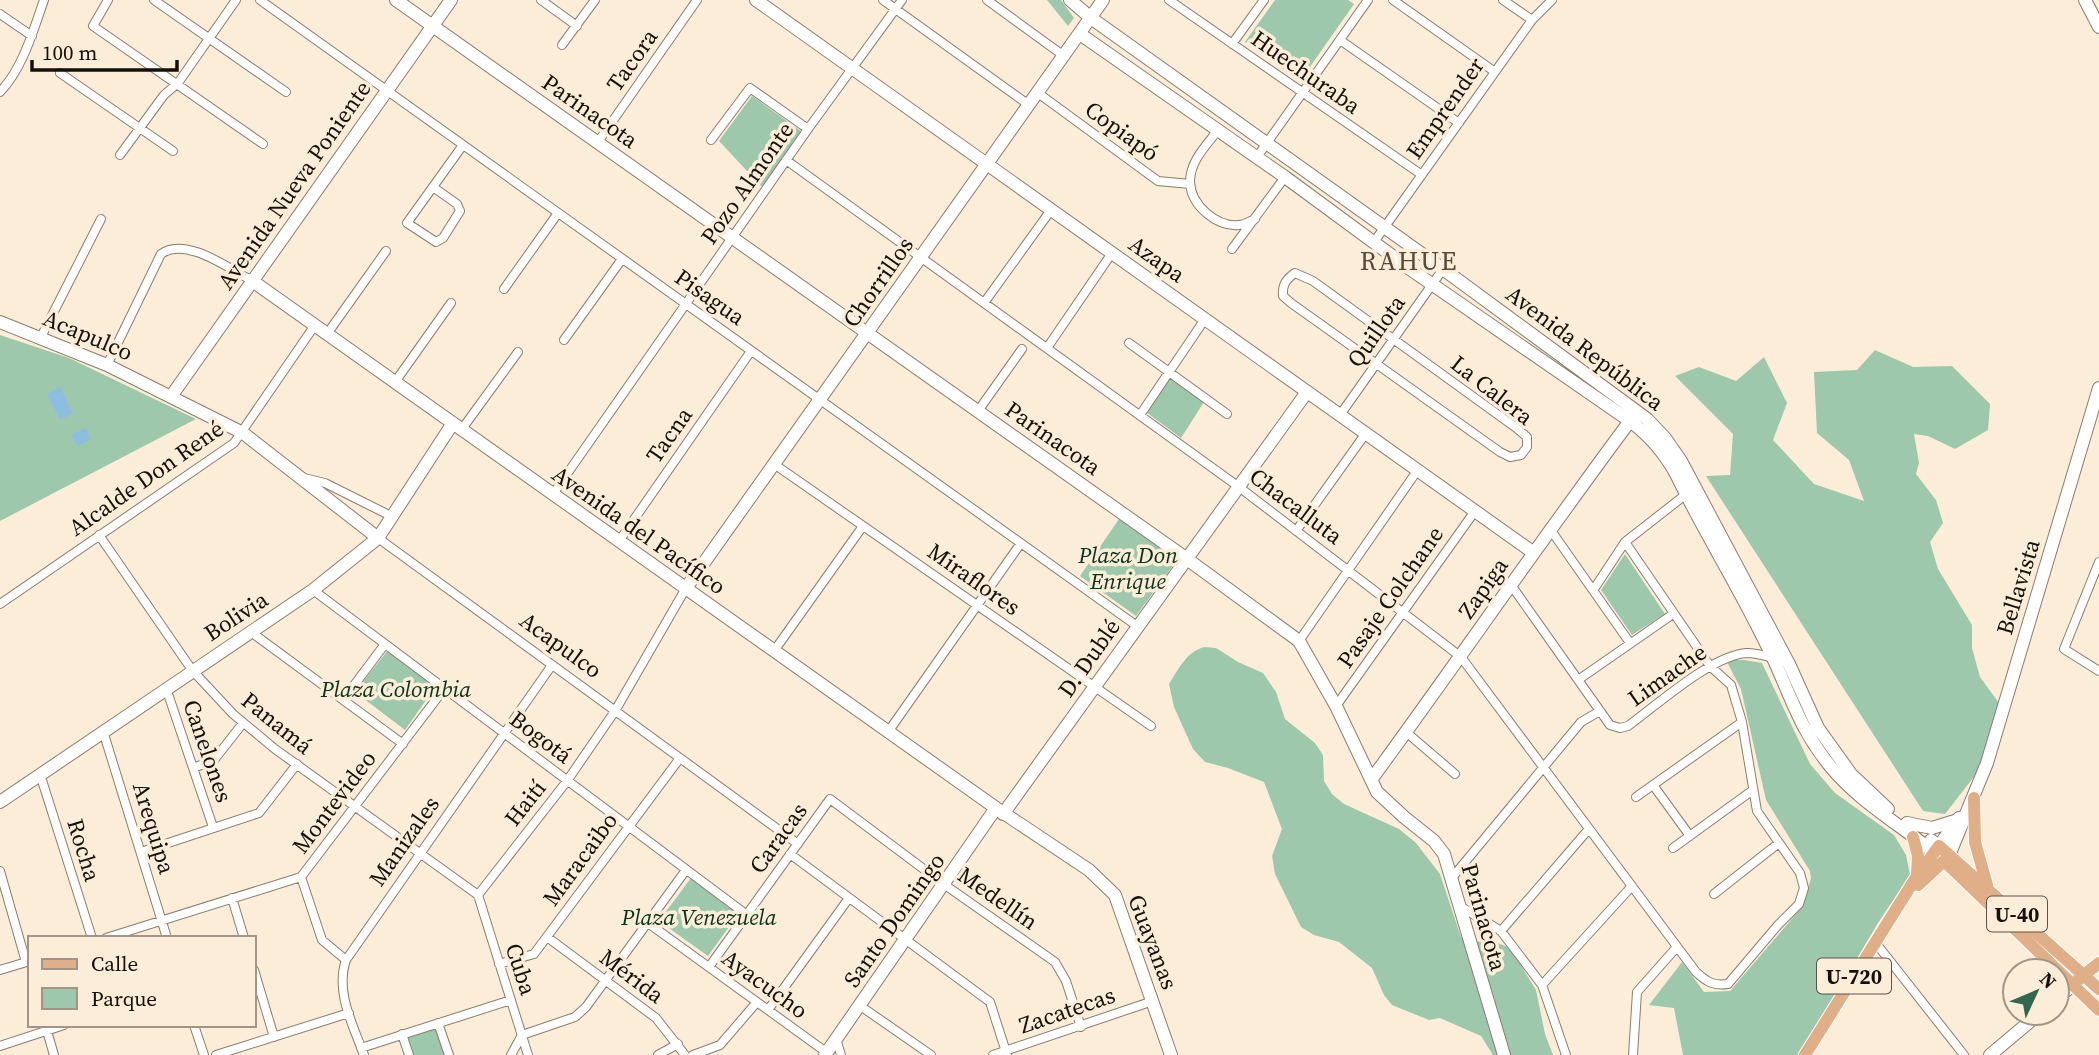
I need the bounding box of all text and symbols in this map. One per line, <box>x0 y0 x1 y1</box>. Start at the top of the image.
street label: Tacora <box>599 22 665 98</box>
street label: Huechuraba <box>1245 23 1367 122</box>
scale bar <box>32 28 177 72</box>
text: 100 m <box>42 38 97 67</box>
street label: Emprender <box>1398 51 1492 165</box>
street label: Parinacota <box>536 66 645 156</box>
street label: Avenida Nueva Poniente <box>210 74 378 296</box>
street label: Copiapó <box>1078 93 1166 169</box>
street label: Pozo Almonte <box>693 115 801 251</box>
street label: Azapa <box>1122 228 1192 290</box>
street label: Chorrillos <box>835 230 921 334</box>
district label: RAHUE <box>1360 243 1458 279</box>
street label: Pisagua <box>668 261 752 333</box>
street label: Avenida República <box>1500 278 1671 418</box>
street label: Quillota <box>1339 288 1413 374</box>
street label: Acapulco <box>38 302 138 368</box>
street label: La Calera <box>1444 348 1540 433</box>
street label: Parinacota <box>999 393 1108 483</box>
street label: Tacna <box>638 400 700 469</box>
street label: Alcalde Don René <box>62 413 230 543</box>
street label: Avenida del Pacífico <box>546 458 732 602</box>
street label: Chacalluta <box>1243 460 1349 552</box>
street label: Pasaje Colchane <box>1329 520 1451 674</box>
street label: Miraflores <box>921 535 1027 623</box>
street label: Bellavista <box>1988 535 2048 639</box>
park label: Plaza Don Enrique <box>1077 539 1178 597</box>
street label: Zapiga <box>1451 551 1516 625</box>
street label: Bolivia <box>198 583 274 649</box>
street label: Acapulco <box>513 604 609 686</box>
street label: D. Dublé <box>1050 612 1128 704</box>
street label: Limache <box>1621 636 1713 714</box>
park label: Plaza Colombia <box>320 673 471 705</box>
street label: Panamá <box>235 684 320 762</box>
street label: Canelones <box>176 695 240 807</box>
street label: Bogotá <box>503 703 579 771</box>
street label: Montevideo <box>285 744 383 860</box>
street label: Haití <box>497 773 553 833</box>
street label: Arequipa <box>125 778 183 878</box>
street label: Manizales <box>361 789 447 893</box>
street label: Caracas <box>741 796 815 880</box>
street label: Maracaibo <box>535 806 625 912</box>
street label: Rocha <box>59 815 109 885</box>
street label: Santo Domingo <box>836 846 952 994</box>
street label: Medellín <box>952 859 1045 937</box>
street label: Parinacota <box>1453 860 1515 975</box>
street label: Guayanas <box>1120 890 1186 994</box>
road number: U-40 <box>1987 897 2047 932</box>
park label: Plaza Venezuela <box>620 901 777 933</box>
legend <box>28 936 256 1027</box>
street label: Cuba <box>498 939 544 999</box>
street label: Mérida <box>593 941 671 1011</box>
street label: Ayacucho <box>716 942 814 1026</box>
text: Calle <box>91 949 138 978</box>
north arrow <box>2001 957 2071 1027</box>
road number: U-720 <box>1817 958 1891 993</box>
text: N <box>2034 966 2062 994</box>
street label: Zacatecas <box>1015 979 1119 1041</box>
text: Parque <box>91 984 157 1013</box>

